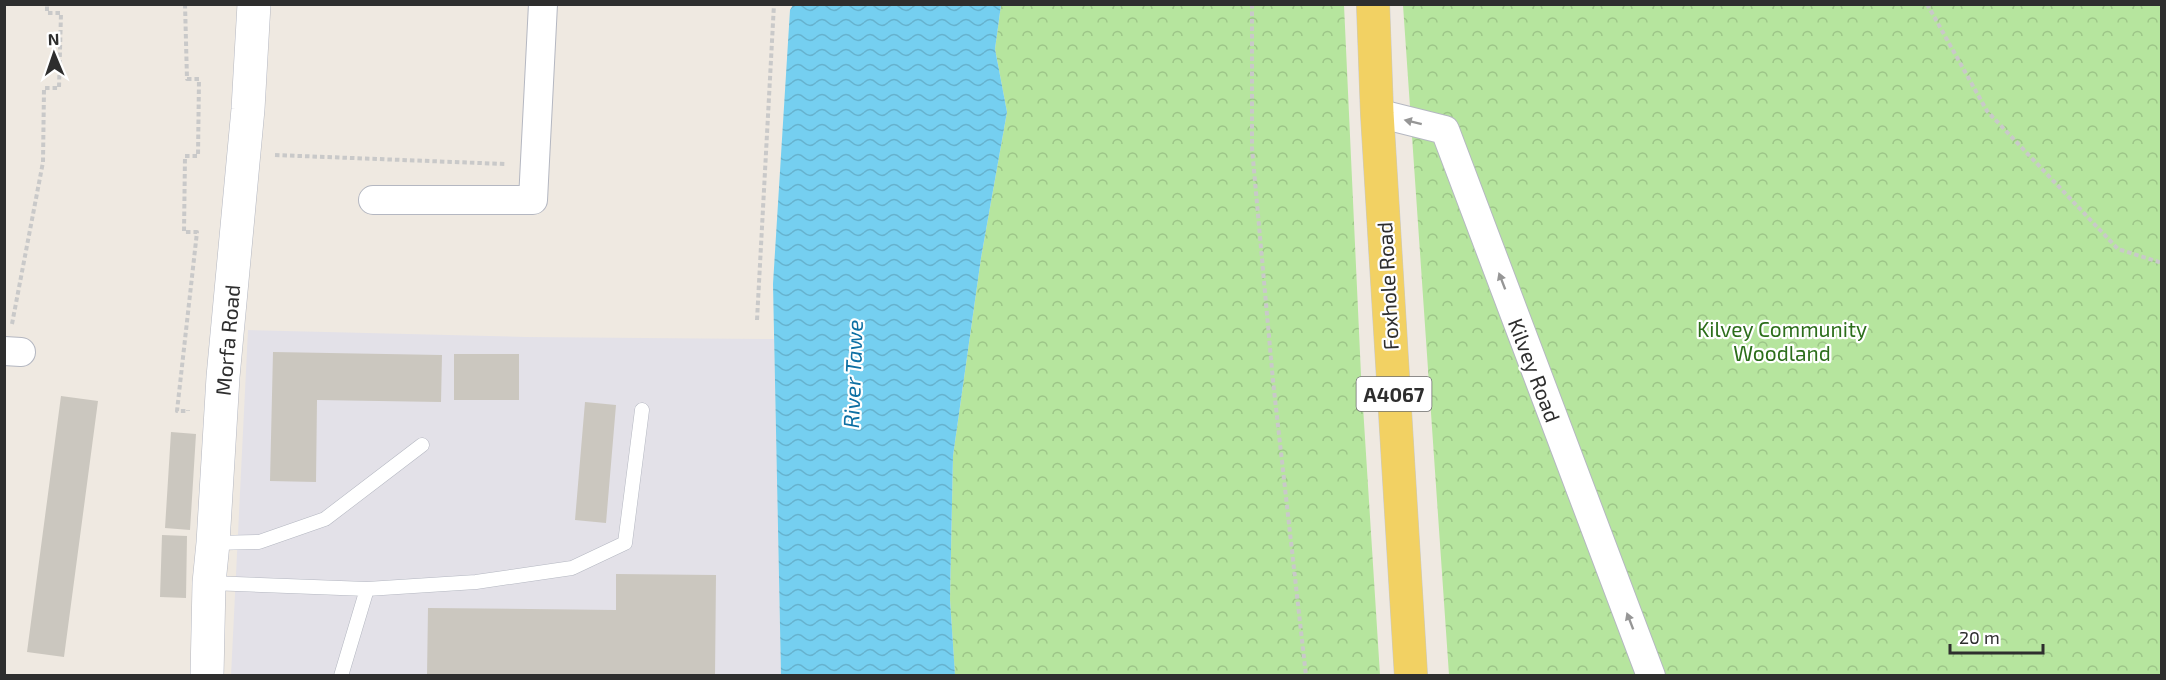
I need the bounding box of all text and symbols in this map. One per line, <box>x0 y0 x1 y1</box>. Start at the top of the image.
north arrow <box>24 24 84 84</box>
text: N <box>47 29 60 48</box>
one-way arrow <box>1403 116 1422 126</box>
street label: Foxhole Road <box>1371 221 1403 351</box>
one-way arrow <box>1497 272 1506 290</box>
street label: Morfa Road <box>210 283 244 397</box>
street label: Kilvey Road <box>1504 314 1566 426</box>
park label: Kilvey Community Woodland <box>1697 316 1867 365</box>
water label: River Tawe <box>837 319 867 429</box>
road number: A4067 <box>1356 377 1432 411</box>
one-way arrow <box>1625 612 1634 630</box>
scale bar <box>1950 617 2043 655</box>
text: 20 m <box>1959 626 2000 648</box>

